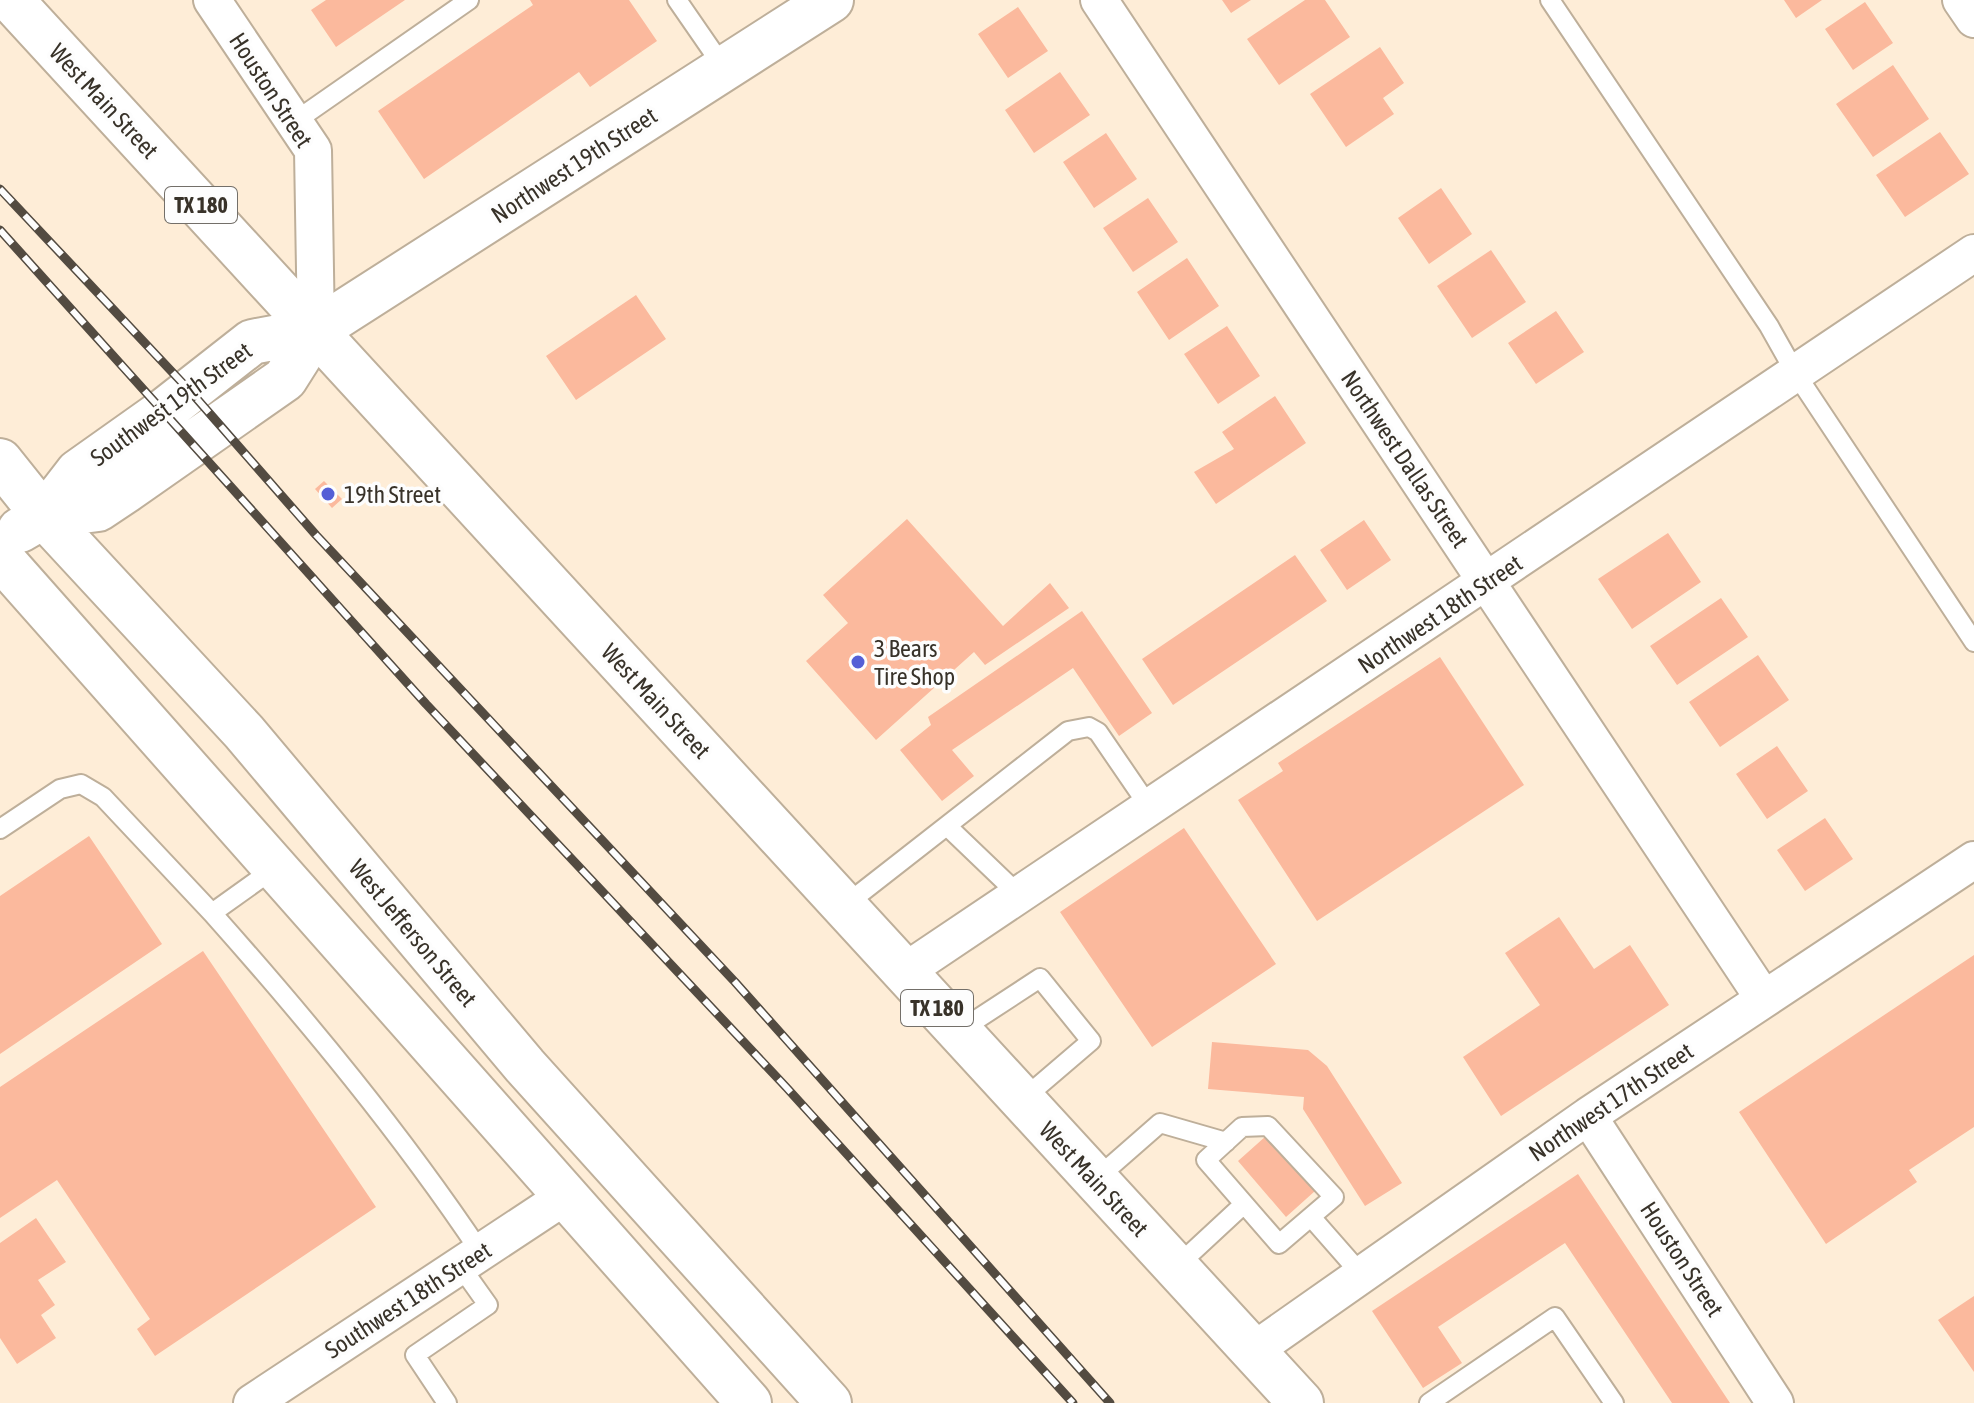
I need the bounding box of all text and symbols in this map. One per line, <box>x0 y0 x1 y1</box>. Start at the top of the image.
street label: Houston Street <box>224 28 318 152</box>
street label: West Main Street <box>44 38 164 164</box>
street label: Northwest 19th Street <box>486 101 662 228</box>
road number: TX 180 <box>165 187 237 223</box>
street label: Southwest 19th Street <box>85 337 257 471</box>
street label: Northwest Dallas Street <box>1336 365 1474 553</box>
place label: 19th Street <box>344 481 441 508</box>
marker: 19th Street <box>319 485 337 503</box>
street label: Northwest 18th Street <box>1353 549 1527 679</box>
place label: 3 Bears Tire Shop <box>874 635 955 690</box>
street label: West Main Street <box>596 638 716 764</box>
marker: 3 Bears Tire Shop <box>849 653 867 671</box>
street label: West Jefferson Street <box>344 854 482 1012</box>
road number: TX 180 <box>901 990 973 1026</box>
street label: Northwest 17th Street <box>1524 1037 1698 1167</box>
street label: West Main Street <box>1034 1116 1154 1242</box>
street label: Houston Street <box>1635 1197 1729 1321</box>
street label: Southwest 18th Street <box>320 1236 496 1364</box>

